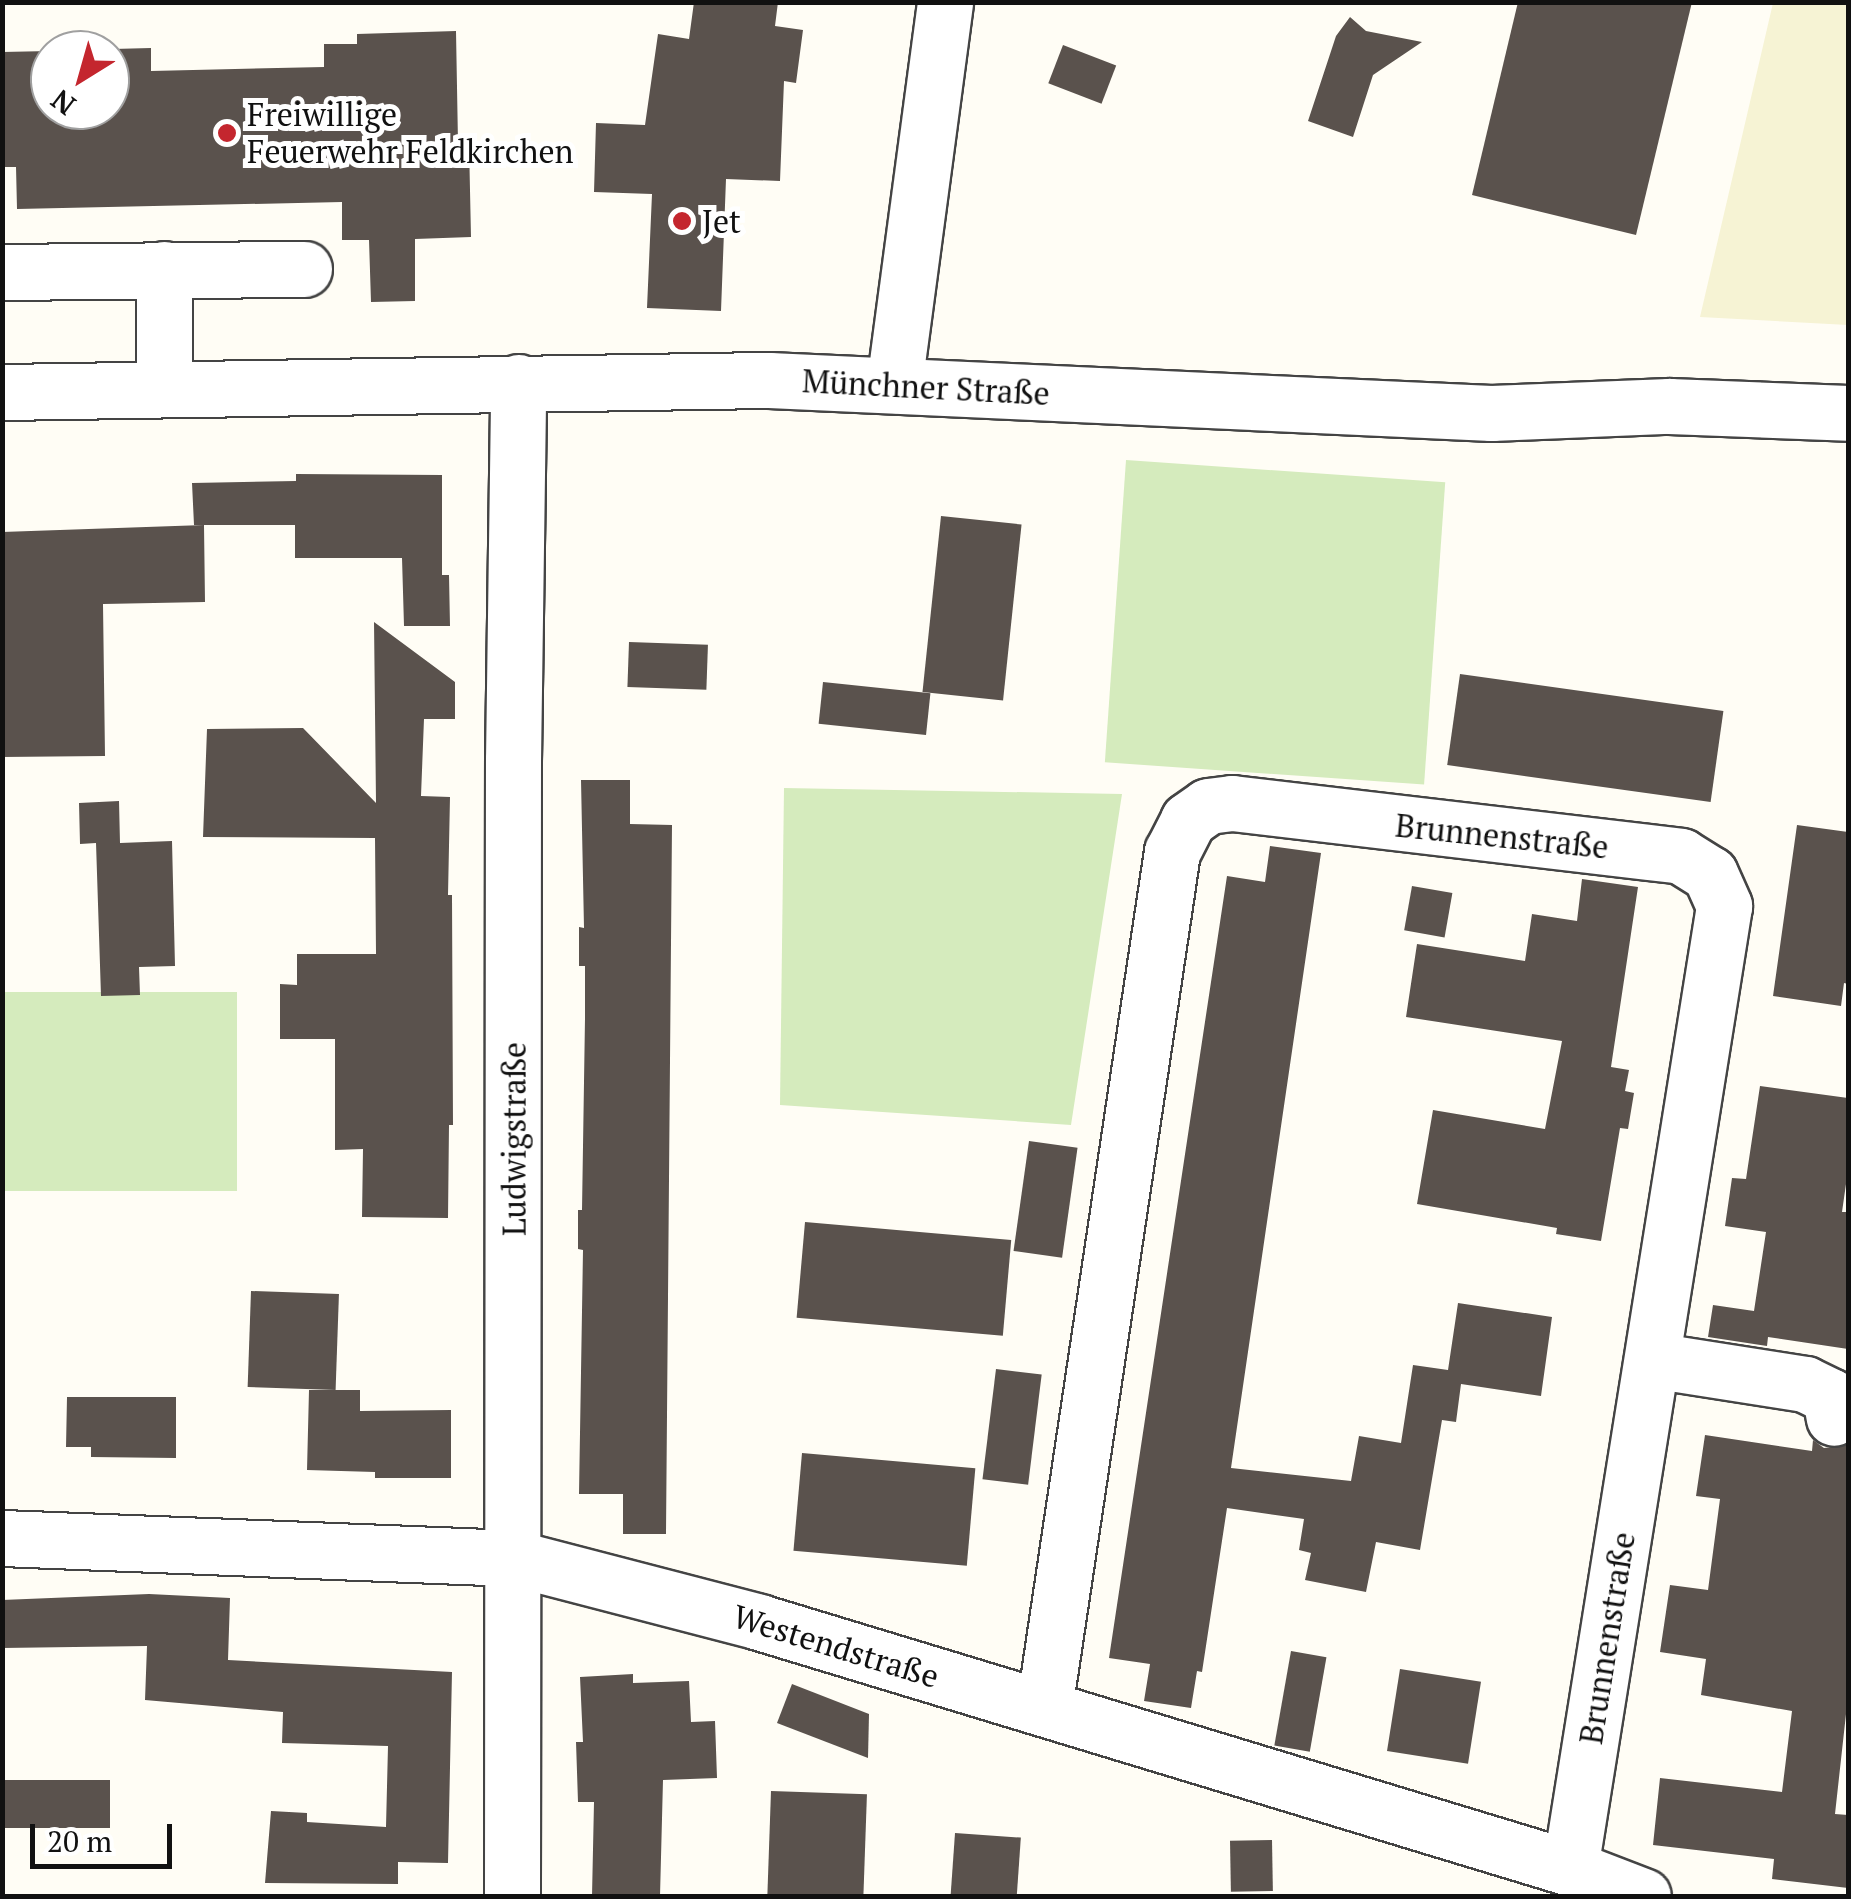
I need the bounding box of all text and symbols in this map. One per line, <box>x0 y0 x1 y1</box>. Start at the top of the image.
north arrow <box>30 30 130 130</box>
text: N <box>43 82 82 124</box>
place label: Freiwillige Feuerwehr Feldkirchen <box>247 96 574 171</box>
marker: Freiwillige Feuerwehr Feldkirchen <box>216 122 238 144</box>
place label: Jet <box>702 202 741 240</box>
marker: Jet <box>671 210 693 232</box>
street label: Münchner Straße <box>801 361 1051 413</box>
street label: Brunnenstraße <box>1394 806 1610 866</box>
street label: Ludwigstraße <box>495 1042 533 1236</box>
street label: Brunnenstraße <box>1571 1529 1643 1747</box>
street label: Westendstraße <box>728 1596 944 1696</box>
scale bar <box>35 1804 178 1866</box>
text: 20 m <box>47 1821 112 1861</box>

